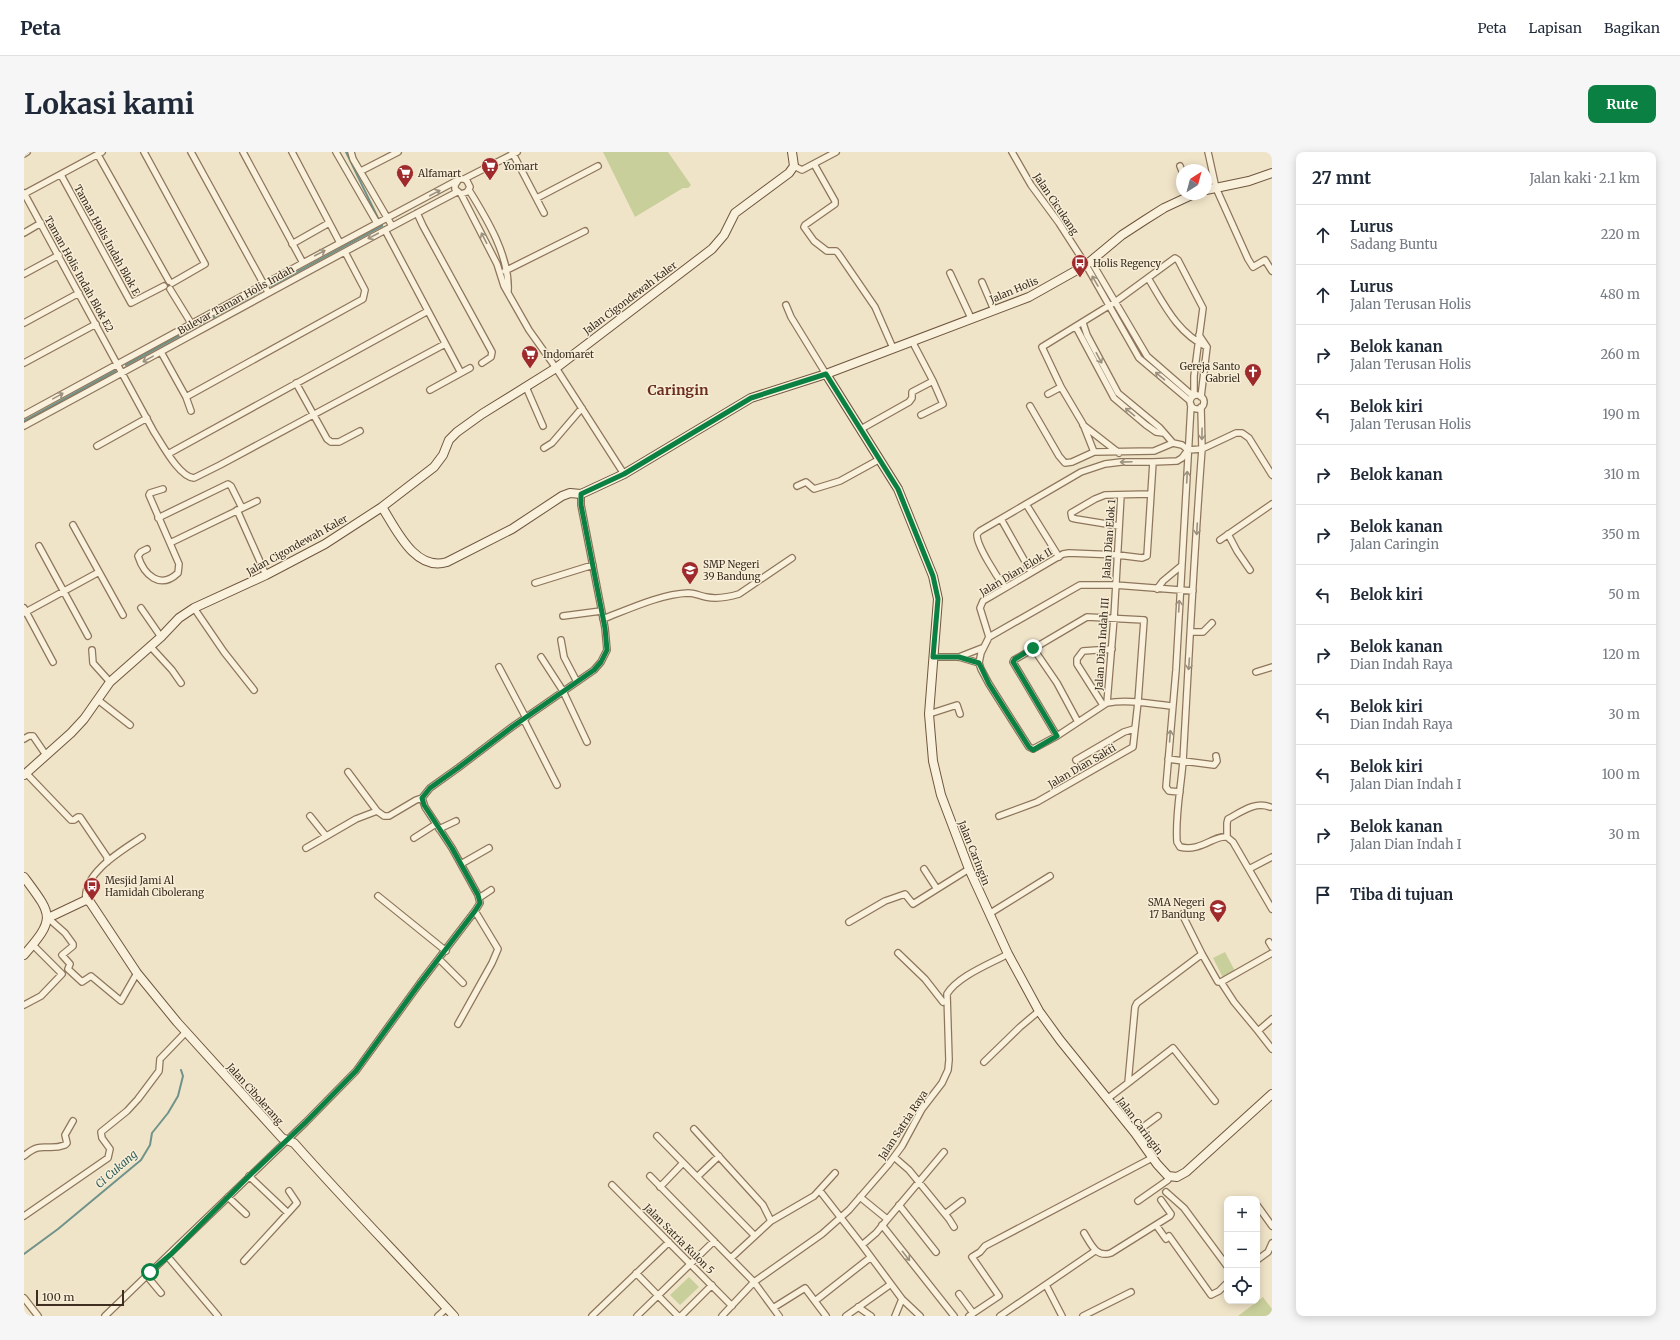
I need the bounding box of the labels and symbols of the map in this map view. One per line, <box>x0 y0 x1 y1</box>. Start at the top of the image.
supermarket icon: Yomart <box>480 156 500 181</box>
place label: Yomart <box>502 160 538 173</box>
supermarket icon: Alfamart <box>395 163 415 188</box>
north arrow <box>1176 164 1212 200</box>
place label: Alfamart <box>417 167 461 180</box>
street label: Jalan Cicukang <box>1030 170 1081 237</box>
street label: Taman Holis Indah Blok E <box>71 182 143 298</box>
one-way arrow <box>429 188 441 196</box>
street label: Taman Holis Indah Blok E2 <box>42 214 116 334</box>
one-way arrow <box>480 232 487 244</box>
one-way arrow <box>367 233 379 241</box>
one-way arrow <box>314 249 326 257</box>
bus stop icon: Holis Regency <box>1070 253 1090 278</box>
place label: Holis Regency <box>1093 257 1161 270</box>
street label: Jalan Cigondewah Kaler <box>580 258 680 338</box>
street label: Bulevar Taman Holis Indah <box>176 262 297 337</box>
street label: Jalan Holis <box>987 274 1040 306</box>
one-way arrow <box>1091 276 1099 288</box>
supermarket icon: Indomaret <box>520 344 540 369</box>
place label: Indomaret <box>543 348 594 361</box>
one-way arrow <box>1096 352 1104 364</box>
one-way arrow <box>143 355 155 363</box>
place label: Gereja Santo Gabriel <box>1180 360 1240 385</box>
church icon: Gereja Santo Gabriel <box>1243 362 1263 387</box>
one-way arrow <box>1155 372 1165 381</box>
district label: Caringin <box>648 381 709 399</box>
one-way arrow <box>52 391 64 399</box>
one-way arrow <box>1125 407 1136 416</box>
one-way arrow <box>1198 427 1206 440</box>
one-way arrow <box>1120 458 1133 466</box>
one-way arrow <box>1183 471 1190 484</box>
street label: Jalan Dian Elok 1 <box>1100 498 1118 580</box>
street label: Jalan Cigondewah Kaler <box>243 511 350 579</box>
one-way arrow <box>1193 522 1200 535</box>
street label: Jalan Dian Elok II <box>976 545 1055 599</box>
place label: SMP Negeri 39 Bandung <box>703 558 761 583</box>
school or university icon: SMP Negeri 39 Bandung <box>680 560 700 585</box>
street label: Jalan Dian Indah III <box>1092 597 1112 692</box>
one-way arrow <box>1175 600 1182 613</box>
route end <box>1024 639 1042 657</box>
one-way arrow <box>1185 657 1192 670</box>
one-way arrow <box>1166 730 1173 743</box>
street label: Jalan Dian Sakti <box>1045 741 1118 791</box>
street label: Jalan Caringin <box>955 818 993 888</box>
place label: Mesjid Jami Al Hamidah Cibolerang <box>105 874 204 899</box>
bus stop icon: Mesjid Jami Al Hamidah Cibolerang <box>82 876 102 901</box>
place label: SMA Negeri 17 Bandung <box>1148 896 1205 921</box>
school or university icon: SMA Negeri 17 Bandung <box>1208 898 1228 923</box>
street label: Jalan Cibolerang <box>223 1060 286 1127</box>
street label: Jalan Satria Raya <box>875 1087 931 1163</box>
street label: Jalan Caringin <box>1114 1094 1166 1158</box>
water label: Ci Cukang <box>92 1147 140 1191</box>
street label: Jalan Satria Kulon 5 <box>640 1200 717 1277</box>
one-way arrow <box>902 1250 910 1261</box>
route start <box>141 1263 159 1281</box>
scale bar <box>36 1288 124 1307</box>

